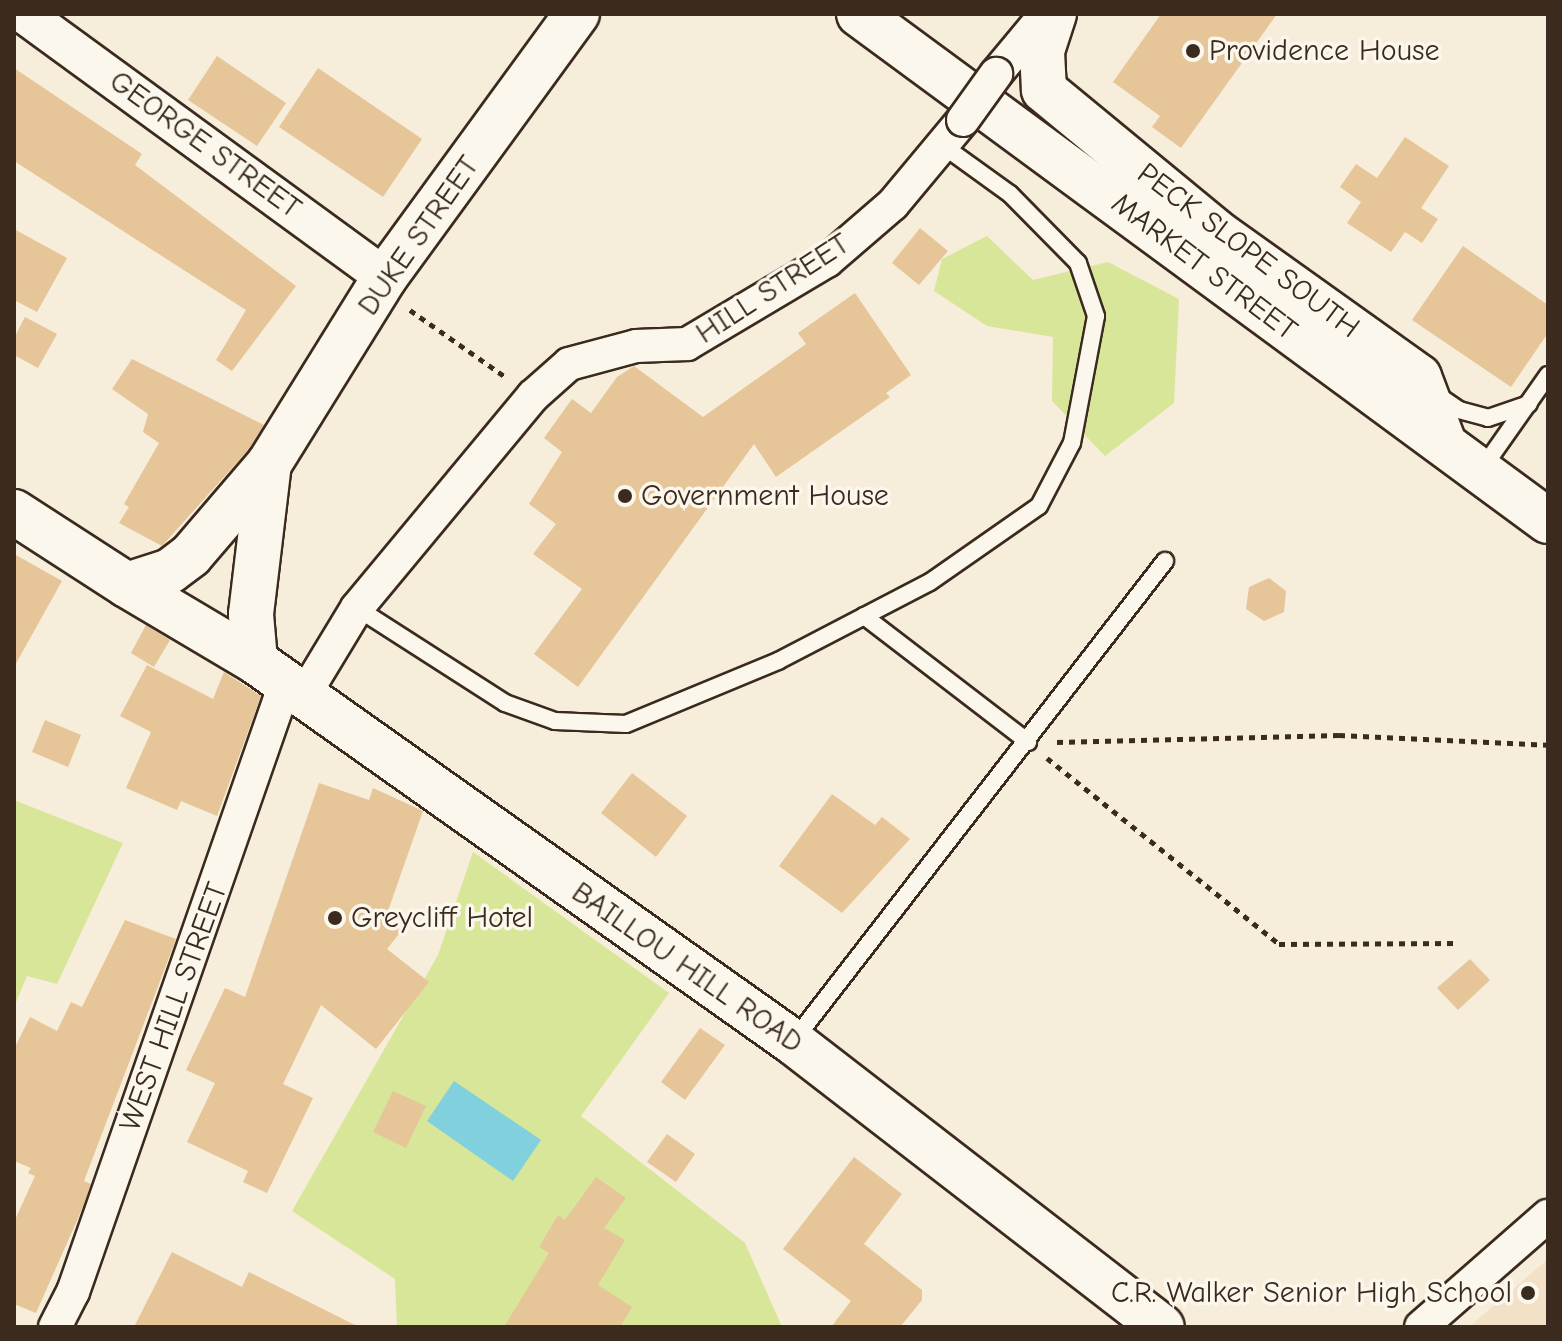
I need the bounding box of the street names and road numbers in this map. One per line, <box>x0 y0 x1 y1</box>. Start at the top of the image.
street label: GEORGE STREET <box>102 63 308 227</box>
street label: DUKE STREET <box>351 149 487 323</box>
street label: PECK SLOPE SOUTH <box>1130 156 1366 346</box>
street label: MARKET STREET <box>1104 186 1304 348</box>
street label: HILL STREET <box>690 226 856 352</box>
street label: BAILLOU HILL ROAD <box>565 875 809 1061</box>
street label: WEST HILL STREET <box>112 878 236 1136</box>

